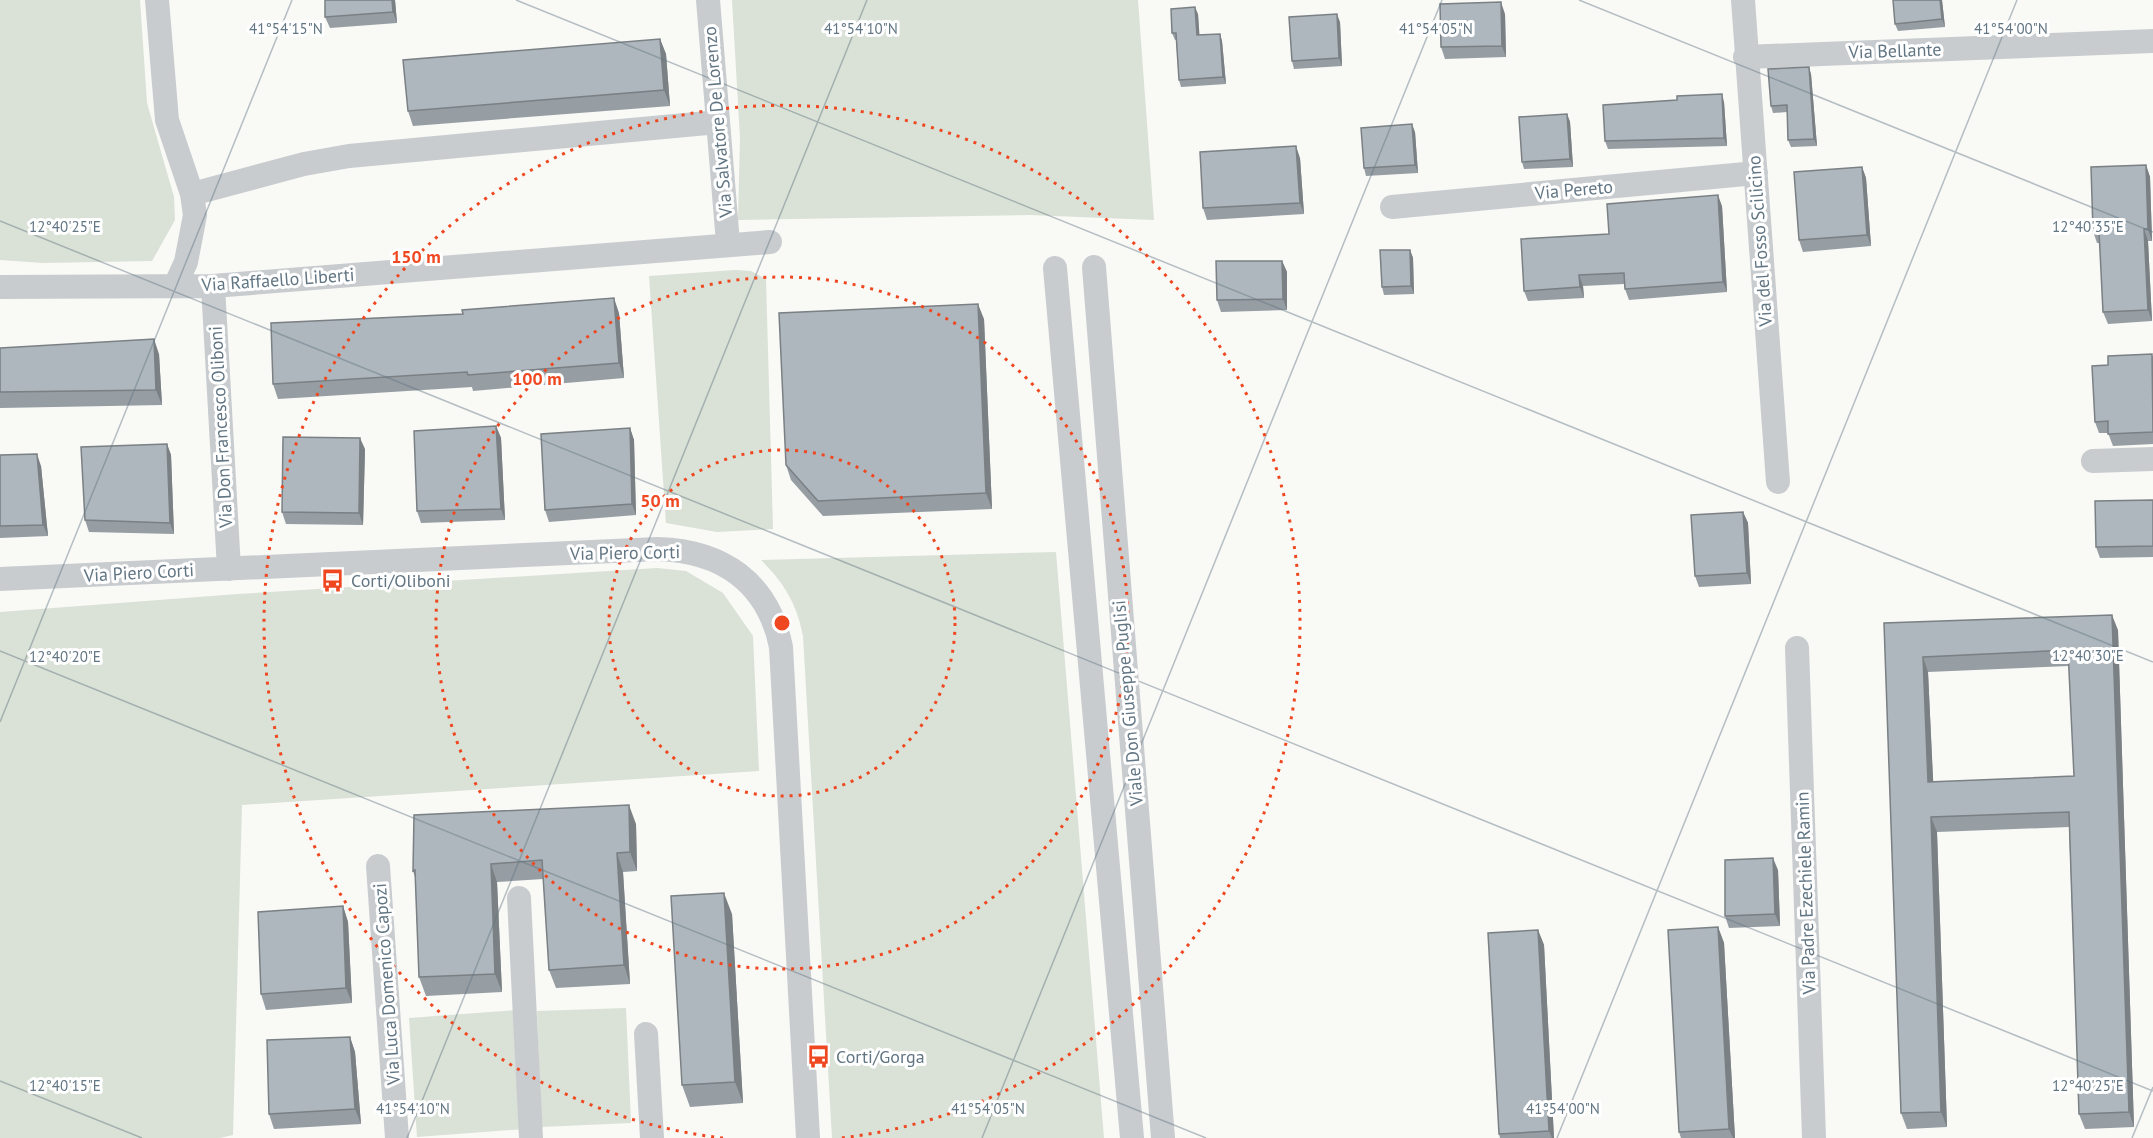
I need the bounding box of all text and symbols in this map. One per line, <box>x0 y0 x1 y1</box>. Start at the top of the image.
text: 41°54'15"N <box>249 19 323 38</box>
text: 41°54'10"N <box>824 19 898 38</box>
text: 41°54'05"N <box>1399 19 1473 38</box>
text: 41°54'00"N <box>1974 19 2048 38</box>
street label: Via Salvatore De Lorenzo <box>698 25 737 220</box>
street label: Via Bellante <box>1847 37 1942 64</box>
street label: Via del Fosso Scilicino <box>1742 155 1777 328</box>
street label: Via Pereto <box>1533 175 1614 204</box>
text: 12°40'25"E <box>29 217 101 236</box>
text: 12°40'35"E <box>2052 217 2124 236</box>
text: 150 m <box>391 245 441 268</box>
street label: Via Raffaello Liberti <box>200 263 355 296</box>
street label: Via Don Francesco Oliboni <box>204 326 237 530</box>
text: 100 m <box>512 367 562 390</box>
text: 50 m <box>640 489 680 512</box>
street label: Via Piero Corti <box>569 540 680 565</box>
street label: Via Piero Corti <box>82 558 195 587</box>
bus stop icon: Corti/Oliboni <box>320 568 346 594</box>
place label: Corti/Oliboni <box>351 569 451 592</box>
street label: Viale Don Giuseppe Puglisi <box>1107 599 1148 808</box>
centre of rings <box>772 613 792 633</box>
text: 12°40'30"E <box>2052 646 2124 665</box>
text: 12°40'20"E <box>29 647 101 666</box>
street label: Via Padre Ezechiele Ramin <box>1790 791 1821 996</box>
street label: Via Luca Domenico Capozi <box>368 882 405 1087</box>
bus stop icon: Corti/Gorga <box>805 1044 831 1070</box>
place label: Corti/Gorga <box>836 1045 925 1068</box>
text: 12°40'15"E <box>29 1076 101 1095</box>
text: 12°40'25"E <box>2052 1076 2124 1095</box>
text: 41°54'10"N <box>376 1099 450 1118</box>
text: 41°54'05"N <box>951 1099 1025 1118</box>
text: 41°54'00"N <box>1526 1099 1600 1118</box>

